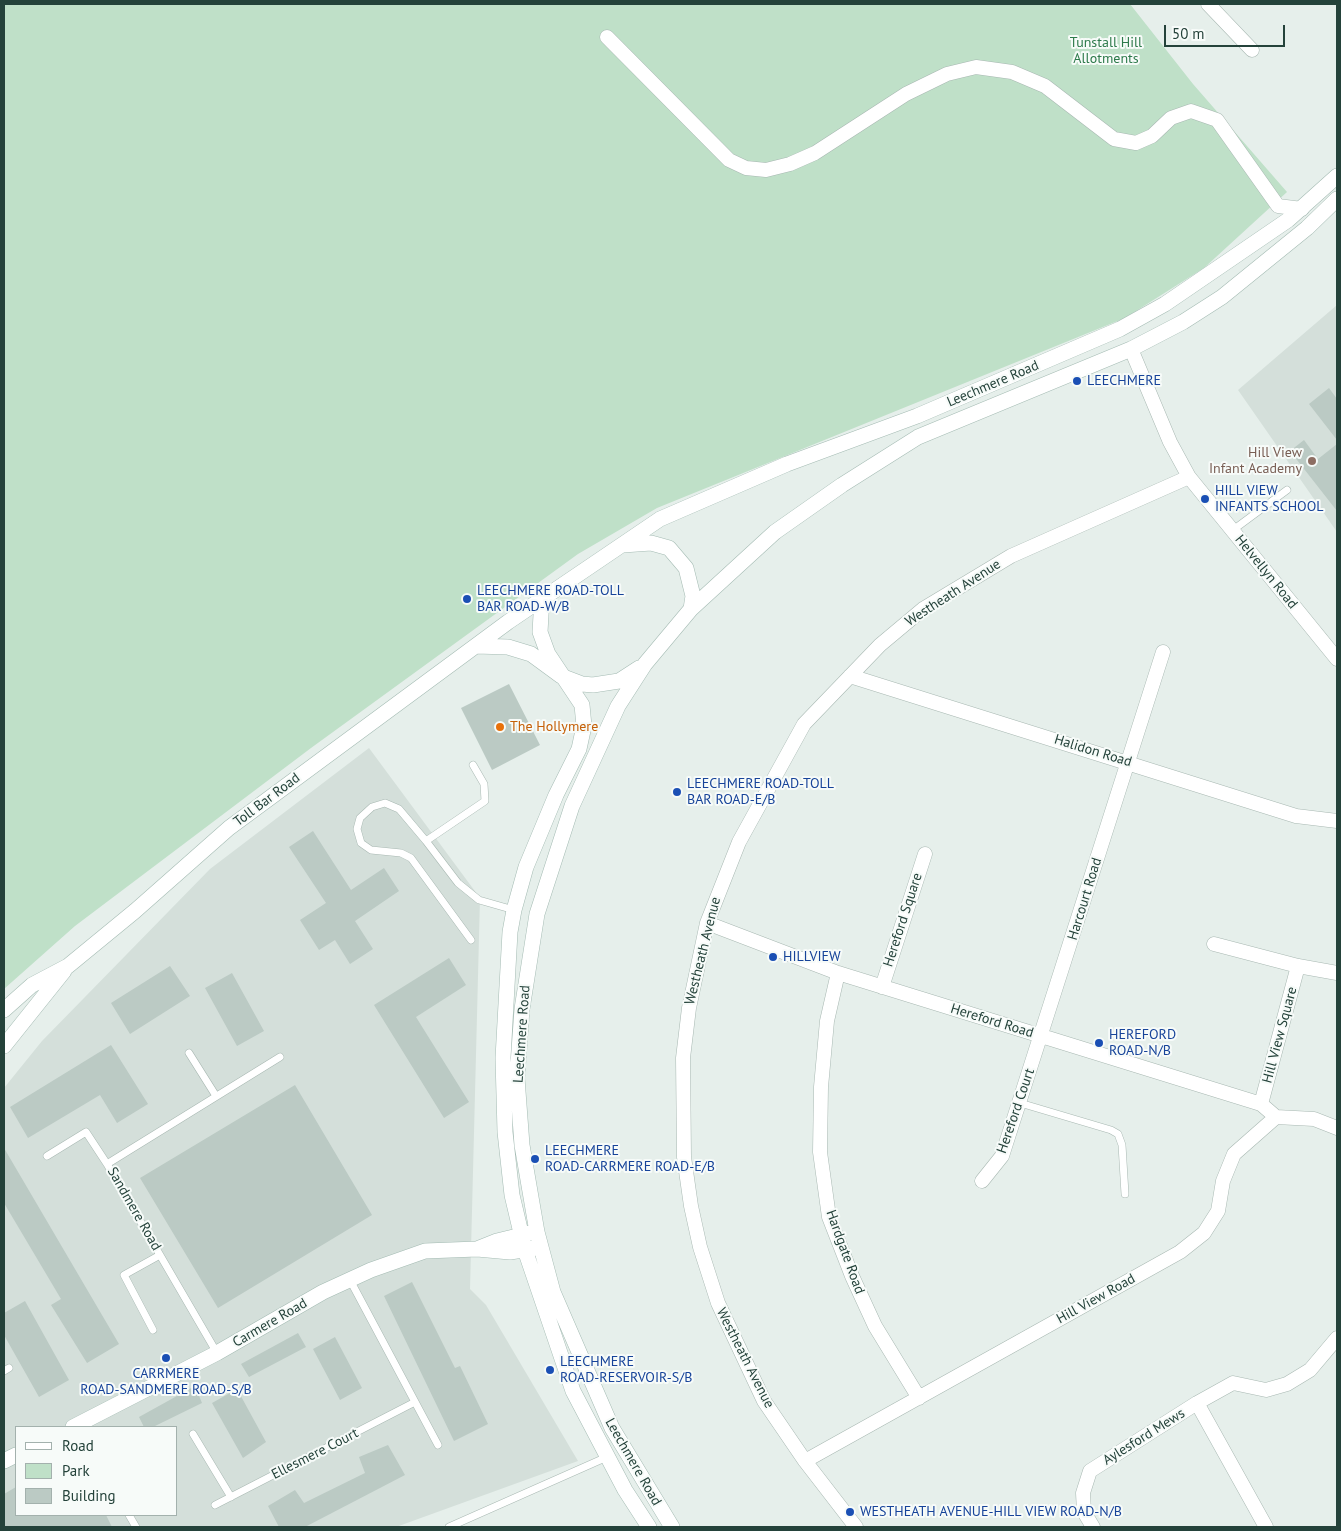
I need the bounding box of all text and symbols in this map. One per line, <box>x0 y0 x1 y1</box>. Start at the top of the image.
scale bar <box>1166 15 1287 47</box>
text: 50 m <box>1172 24 1205 43</box>
park label: Tunstall Hill Allotments <box>1070 35 1142 68</box>
street label: Leechmere Road <box>945 357 1041 411</box>
place label: LEECHMERE <box>1087 373 1161 389</box>
marker: LEECHMERE <box>1071 375 1083 387</box>
place label: Hill View Infant Academy <box>1209 445 1302 478</box>
marker: Hill View Infant Academy <box>1306 455 1318 467</box>
place label: HILL VIEW INFANTS SCHOOL <box>1215 483 1324 516</box>
marker: HILL VIEW INFANTS SCHOOL <box>1199 493 1211 505</box>
street label: Helvellyn Road <box>1231 532 1301 612</box>
street label: Westheath Avenue <box>902 556 1004 630</box>
place label: LEECHMERE ROAD-TOLL BAR ROAD-W/B <box>477 583 624 616</box>
marker: LEECHMERE ROAD-TOLL BAR ROAD-W/B <box>461 593 473 605</box>
place label: The Hollymere <box>510 719 598 735</box>
marker: The Hollymere <box>494 721 506 733</box>
street label: Halidon Road <box>1052 731 1134 771</box>
street label: Toll Bar Road <box>231 770 303 830</box>
place label: LEECHMERE ROAD-TOLL BAR ROAD-E/B <box>687 776 834 809</box>
marker: LEECHMERE ROAD-TOLL BAR ROAD-E/B <box>671 786 683 798</box>
street label: Harcourt Road <box>1064 856 1106 942</box>
street label: Hereford Square <box>880 871 926 969</box>
street label: Westheath Avenue <box>682 895 724 1007</box>
place label: HILLVIEW <box>783 949 841 965</box>
marker: HILLVIEW <box>767 951 779 963</box>
street label: Leechmere Road <box>510 985 534 1083</box>
street label: Hill View Square <box>1259 985 1301 1085</box>
street label: Hereford Road <box>948 1000 1036 1042</box>
place label: HEREFORD ROAD-N/B <box>1109 1027 1176 1060</box>
marker: HEREFORD ROAD-N/B <box>1093 1037 1105 1049</box>
street label: Hereford Court <box>994 1066 1038 1156</box>
place label: LEECHMERE ROAD-CARRMERE ROAD-E/B <box>545 1143 715 1176</box>
marker: LEECHMERE ROAD-CARRMERE ROAD-E/B <box>529 1153 541 1165</box>
street label: Sandmere Road <box>103 1164 165 1254</box>
street label: Hardgate Road <box>822 1208 868 1296</box>
street label: Hill View Road <box>1054 1270 1138 1328</box>
street label: Carmere Road <box>230 1295 310 1351</box>
street label: Westheath Avenue <box>712 1305 778 1411</box>
marker: CARRMERE ROAD-SANDMERE ROAD-S/B <box>160 1352 172 1364</box>
place label: LEECHMERE ROAD-RESERVOIR-S/B <box>560 1354 692 1386</box>
marker: LEECHMERE ROAD-RESERVOIR-S/B <box>544 1364 556 1376</box>
place label: CARRMERE ROAD-SANDMERE ROAD-S/B <box>80 1366 252 1398</box>
street label: Aylesford Mews <box>1100 1405 1188 1469</box>
street label: Leechmere Road <box>601 1415 665 1509</box>
street label: Ellesmere Court <box>269 1425 361 1483</box>
legend <box>15 1426 178 1516</box>
text: Road <box>62 1436 94 1455</box>
text: Park <box>62 1461 90 1480</box>
text: Building <box>62 1486 116 1505</box>
place label: WESTHEATH AVENUE-HILL VIEW ROAD-N/B <box>860 1504 1122 1520</box>
marker: WESTHEATH AVENUE-HILL VIEW ROAD-N/B <box>844 1506 856 1518</box>

